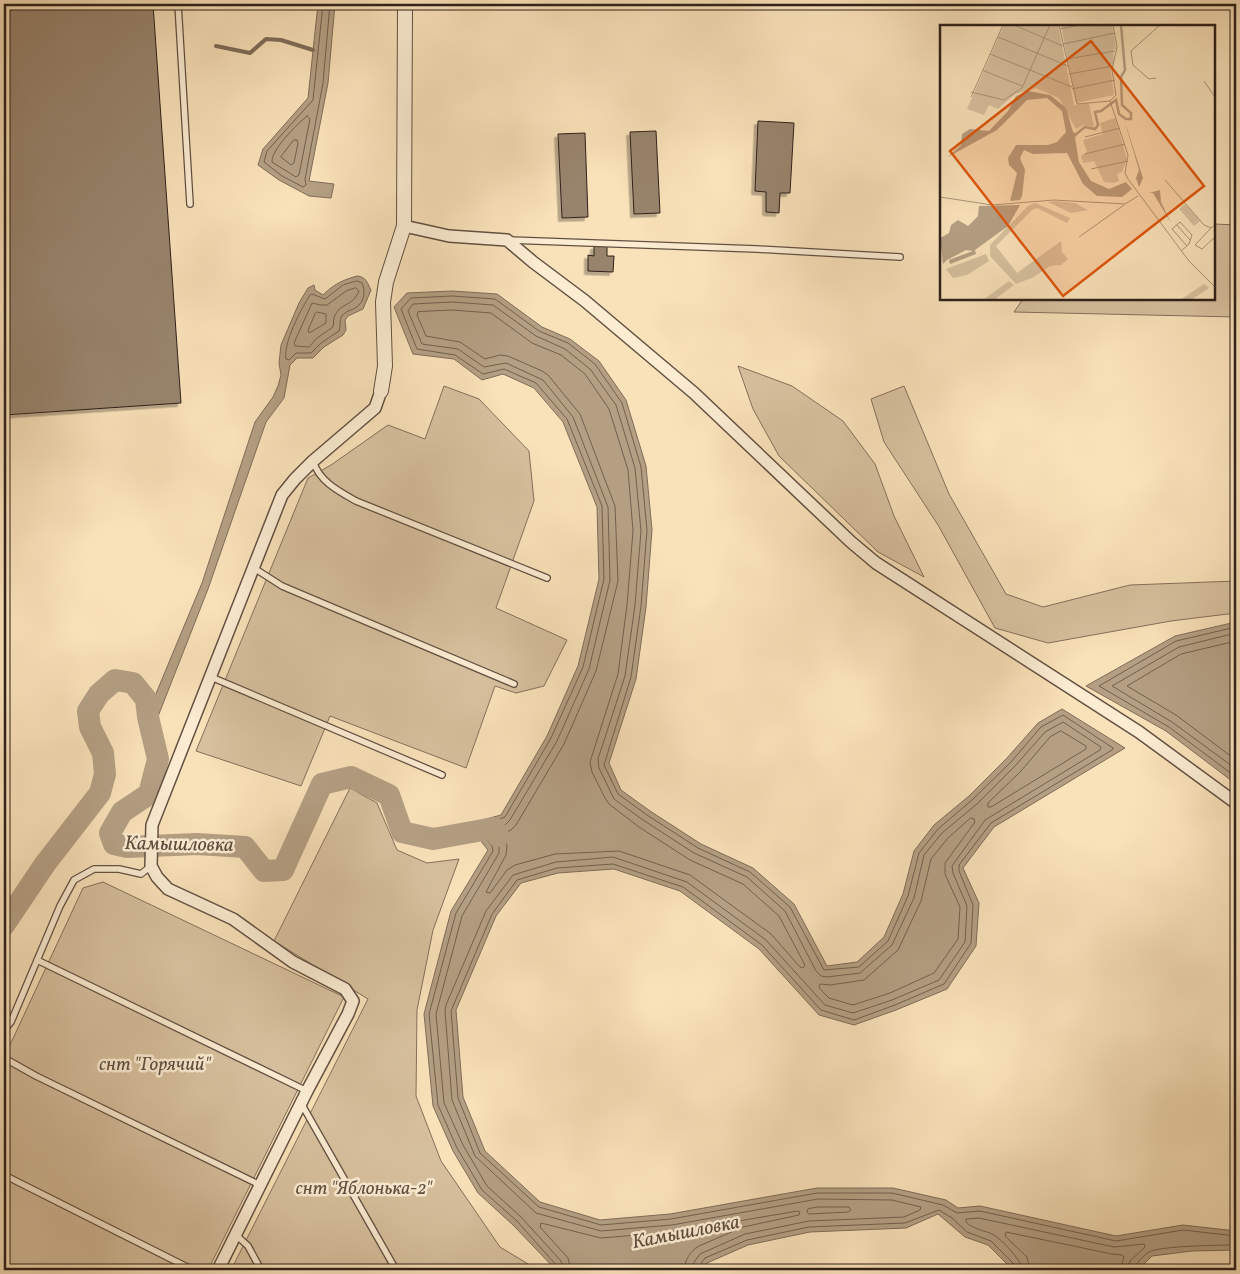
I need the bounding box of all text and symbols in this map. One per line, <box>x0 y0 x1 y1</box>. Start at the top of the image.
inset map <box>940 25 1215 300</box>
water label: Камышловка <box>124 830 234 860</box>
park label: снт "Горячий" <box>99 1052 211 1078</box>
park label: снт "Яблонька-2" <box>296 1176 433 1202</box>
water label: Камышловка <box>630 1209 742 1257</box>

